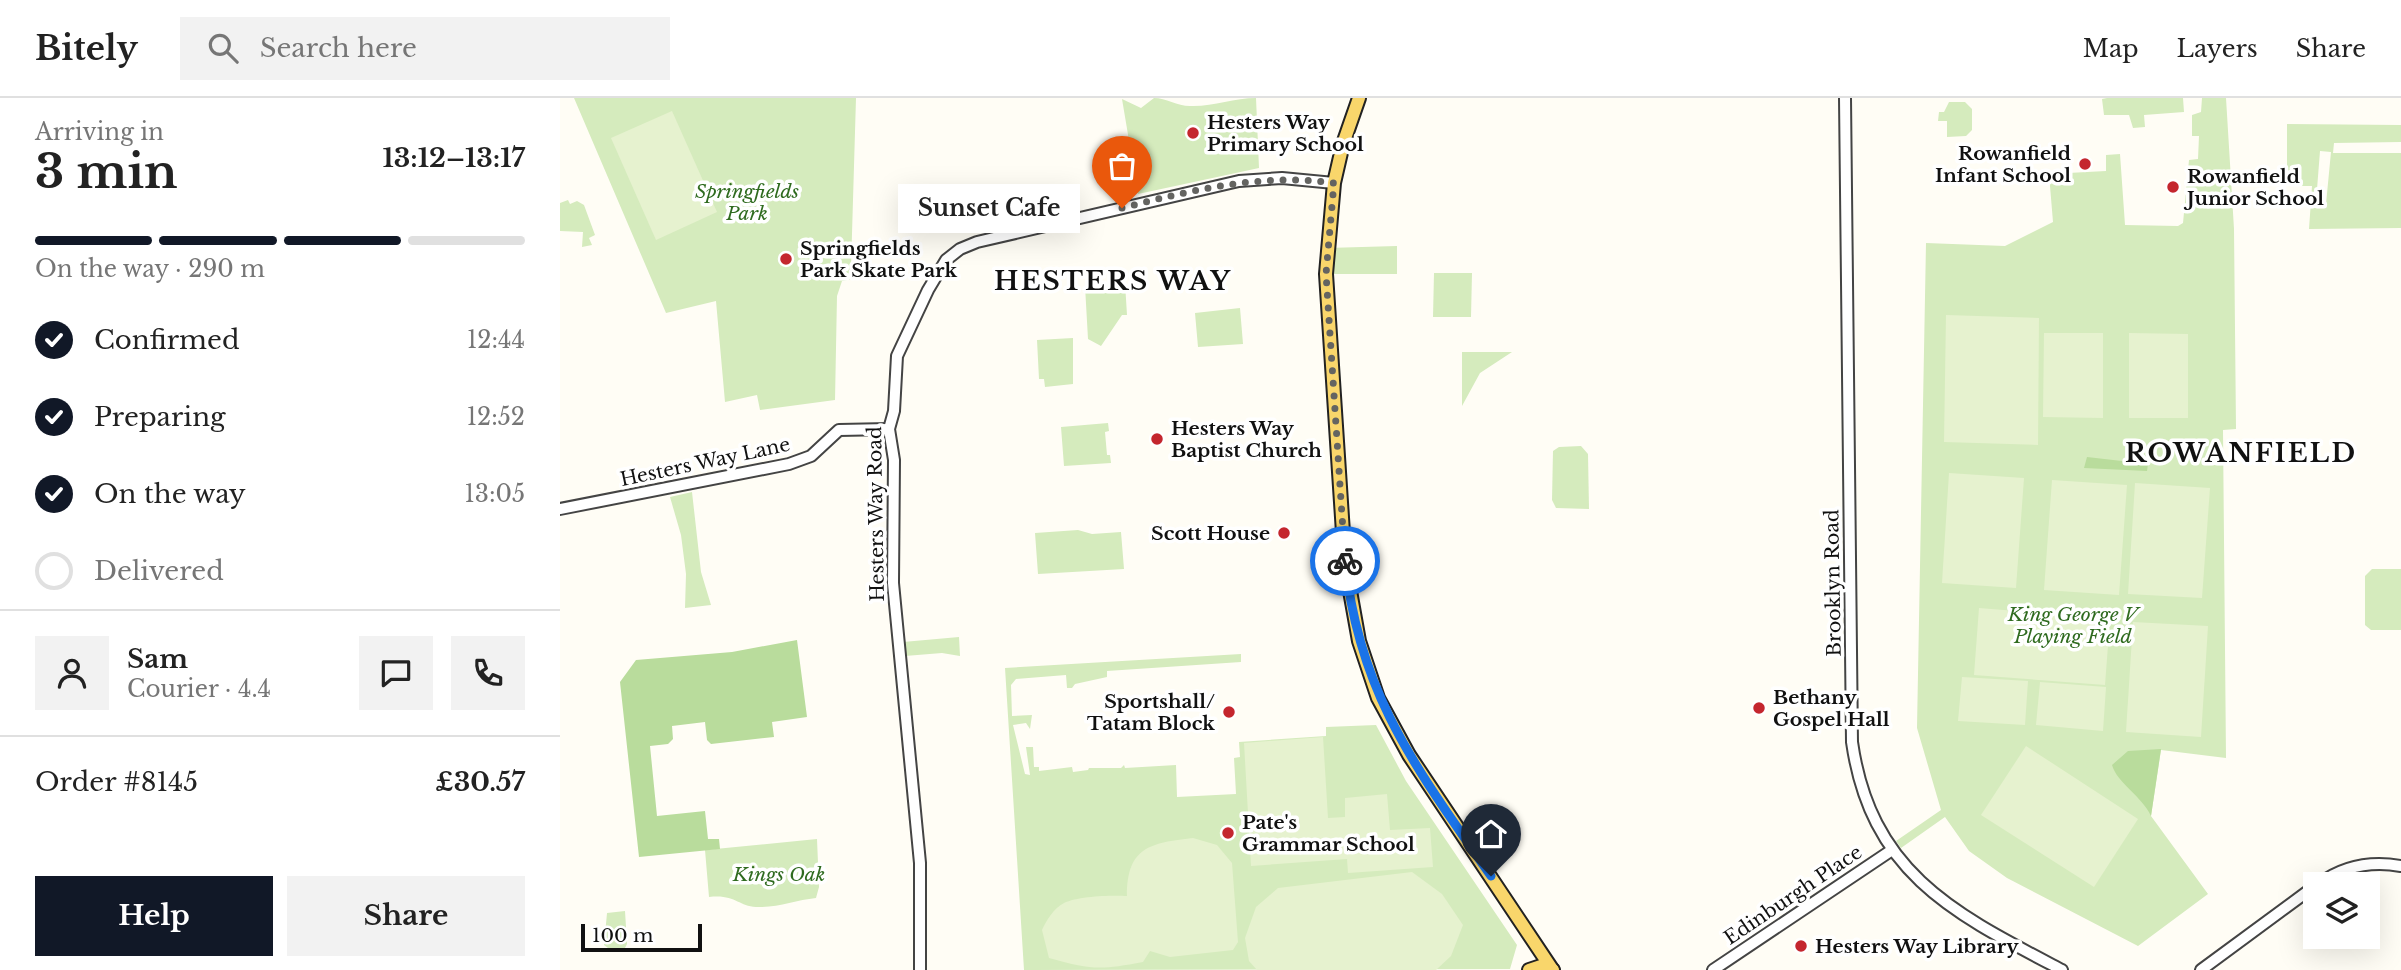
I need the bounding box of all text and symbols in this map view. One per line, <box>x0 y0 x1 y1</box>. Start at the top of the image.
search box <box>180 17 670 80</box>
text: Bitely <box>35 28 138 69</box>
icon: search <box>204 29 242 67</box>
text: Search here <box>260 32 417 64</box>
text: Map <box>2083 34 2139 63</box>
text: Layers <box>2177 34 2258 63</box>
text: Share <box>2296 34 2366 63</box>
place label: Hesters Way Primary School <box>1207 111 1364 156</box>
text: Arriving in <box>35 118 164 146</box>
marker: Hesters Way Primary School <box>1185 125 1201 141</box>
pin <box>1092 136 1152 208</box>
text: 13:12–13:17 <box>382 142 525 174</box>
place label: Rowanfield Infant School <box>1935 142 2071 187</box>
text: 3 min <box>35 143 177 200</box>
icon: bag <box>1103 147 1141 185</box>
marker: Rowanfield Infant School <box>2077 156 2093 172</box>
place label: Rowanfield Junior School <box>2183 165 2324 210</box>
marker: Rowanfield Junior School <box>2165 179 2181 195</box>
park label: Springfields Park <box>695 180 799 225</box>
callout: Sunset Cafe <box>898 184 1080 232</box>
text: Sunset Cafe <box>918 194 1060 222</box>
place label: Springfields Park Skate Park <box>800 237 958 282</box>
marker: Springfields Park Skate Park <box>778 251 794 267</box>
text: On the way · 290 m <box>35 255 265 283</box>
district label: HESTERS WAY <box>994 265 1232 297</box>
icon: check <box>35 321 73 359</box>
text: Confirmed <box>94 324 239 356</box>
text: 12:44 <box>467 326 525 354</box>
icon: check <box>35 398 73 436</box>
text: Preparing <box>94 401 226 433</box>
text: 12:52 <box>467 403 525 431</box>
place label: Hesters Way Baptist Church <box>1171 417 1322 462</box>
street label: Hesters Way Road <box>863 426 889 602</box>
marker: Hesters Way Baptist Church <box>1149 431 1165 447</box>
street label: Hesters Way Lane <box>618 433 792 491</box>
district label: ROWANFIELD <box>2125 437 2357 469</box>
icon: check <box>35 475 73 513</box>
text: On the way <box>94 478 246 510</box>
text: 13:05 <box>465 480 525 508</box>
street label: Brooklyn Road <box>1820 509 1846 657</box>
place label: Scott House <box>1151 522 1270 545</box>
marker: Scott House <box>1276 525 1292 541</box>
courier <box>1310 526 1380 596</box>
icon: bike <box>1326 542 1364 580</box>
text: Delivered <box>94 555 224 587</box>
park label: King George V Playing Field <box>2007 603 2142 648</box>
button: person <box>35 636 109 710</box>
button: chat <box>359 636 433 710</box>
button: phone <box>451 636 525 710</box>
text: Sam <box>127 643 188 675</box>
text: Courier · 4.4 <box>127 675 271 703</box>
place label: Bethany Gospel Hall <box>1773 686 1890 731</box>
place label: Sportshall/ Tatam Block <box>1087 690 1215 735</box>
marker: Bethany Gospel Hall <box>1751 700 1767 716</box>
marker: Sportshall/ Tatam Block <box>1221 704 1237 720</box>
text: Order #8145 <box>35 766 198 798</box>
text: £30.57 <box>435 766 525 798</box>
pin <box>1461 804 1521 876</box>
place label: Pate's Grammar School <box>1242 811 1415 856</box>
icon: home <box>1472 815 1510 853</box>
marker: Pate's Grammar School <box>1220 825 1236 841</box>
street label: Edinburgh Place <box>1720 840 1866 950</box>
park label: Kings Oak <box>732 863 825 886</box>
map controls <box>2303 872 2380 949</box>
button: layers <box>2303 872 2380 949</box>
button: Help <box>35 876 273 956</box>
button: Share <box>287 876 525 956</box>
scale bar <box>581 921 702 953</box>
text: 100 m <box>592 924 653 947</box>
place label: Hesters Way Library <box>1815 935 2019 958</box>
marker: Hesters Way Library <box>1793 938 1809 954</box>

